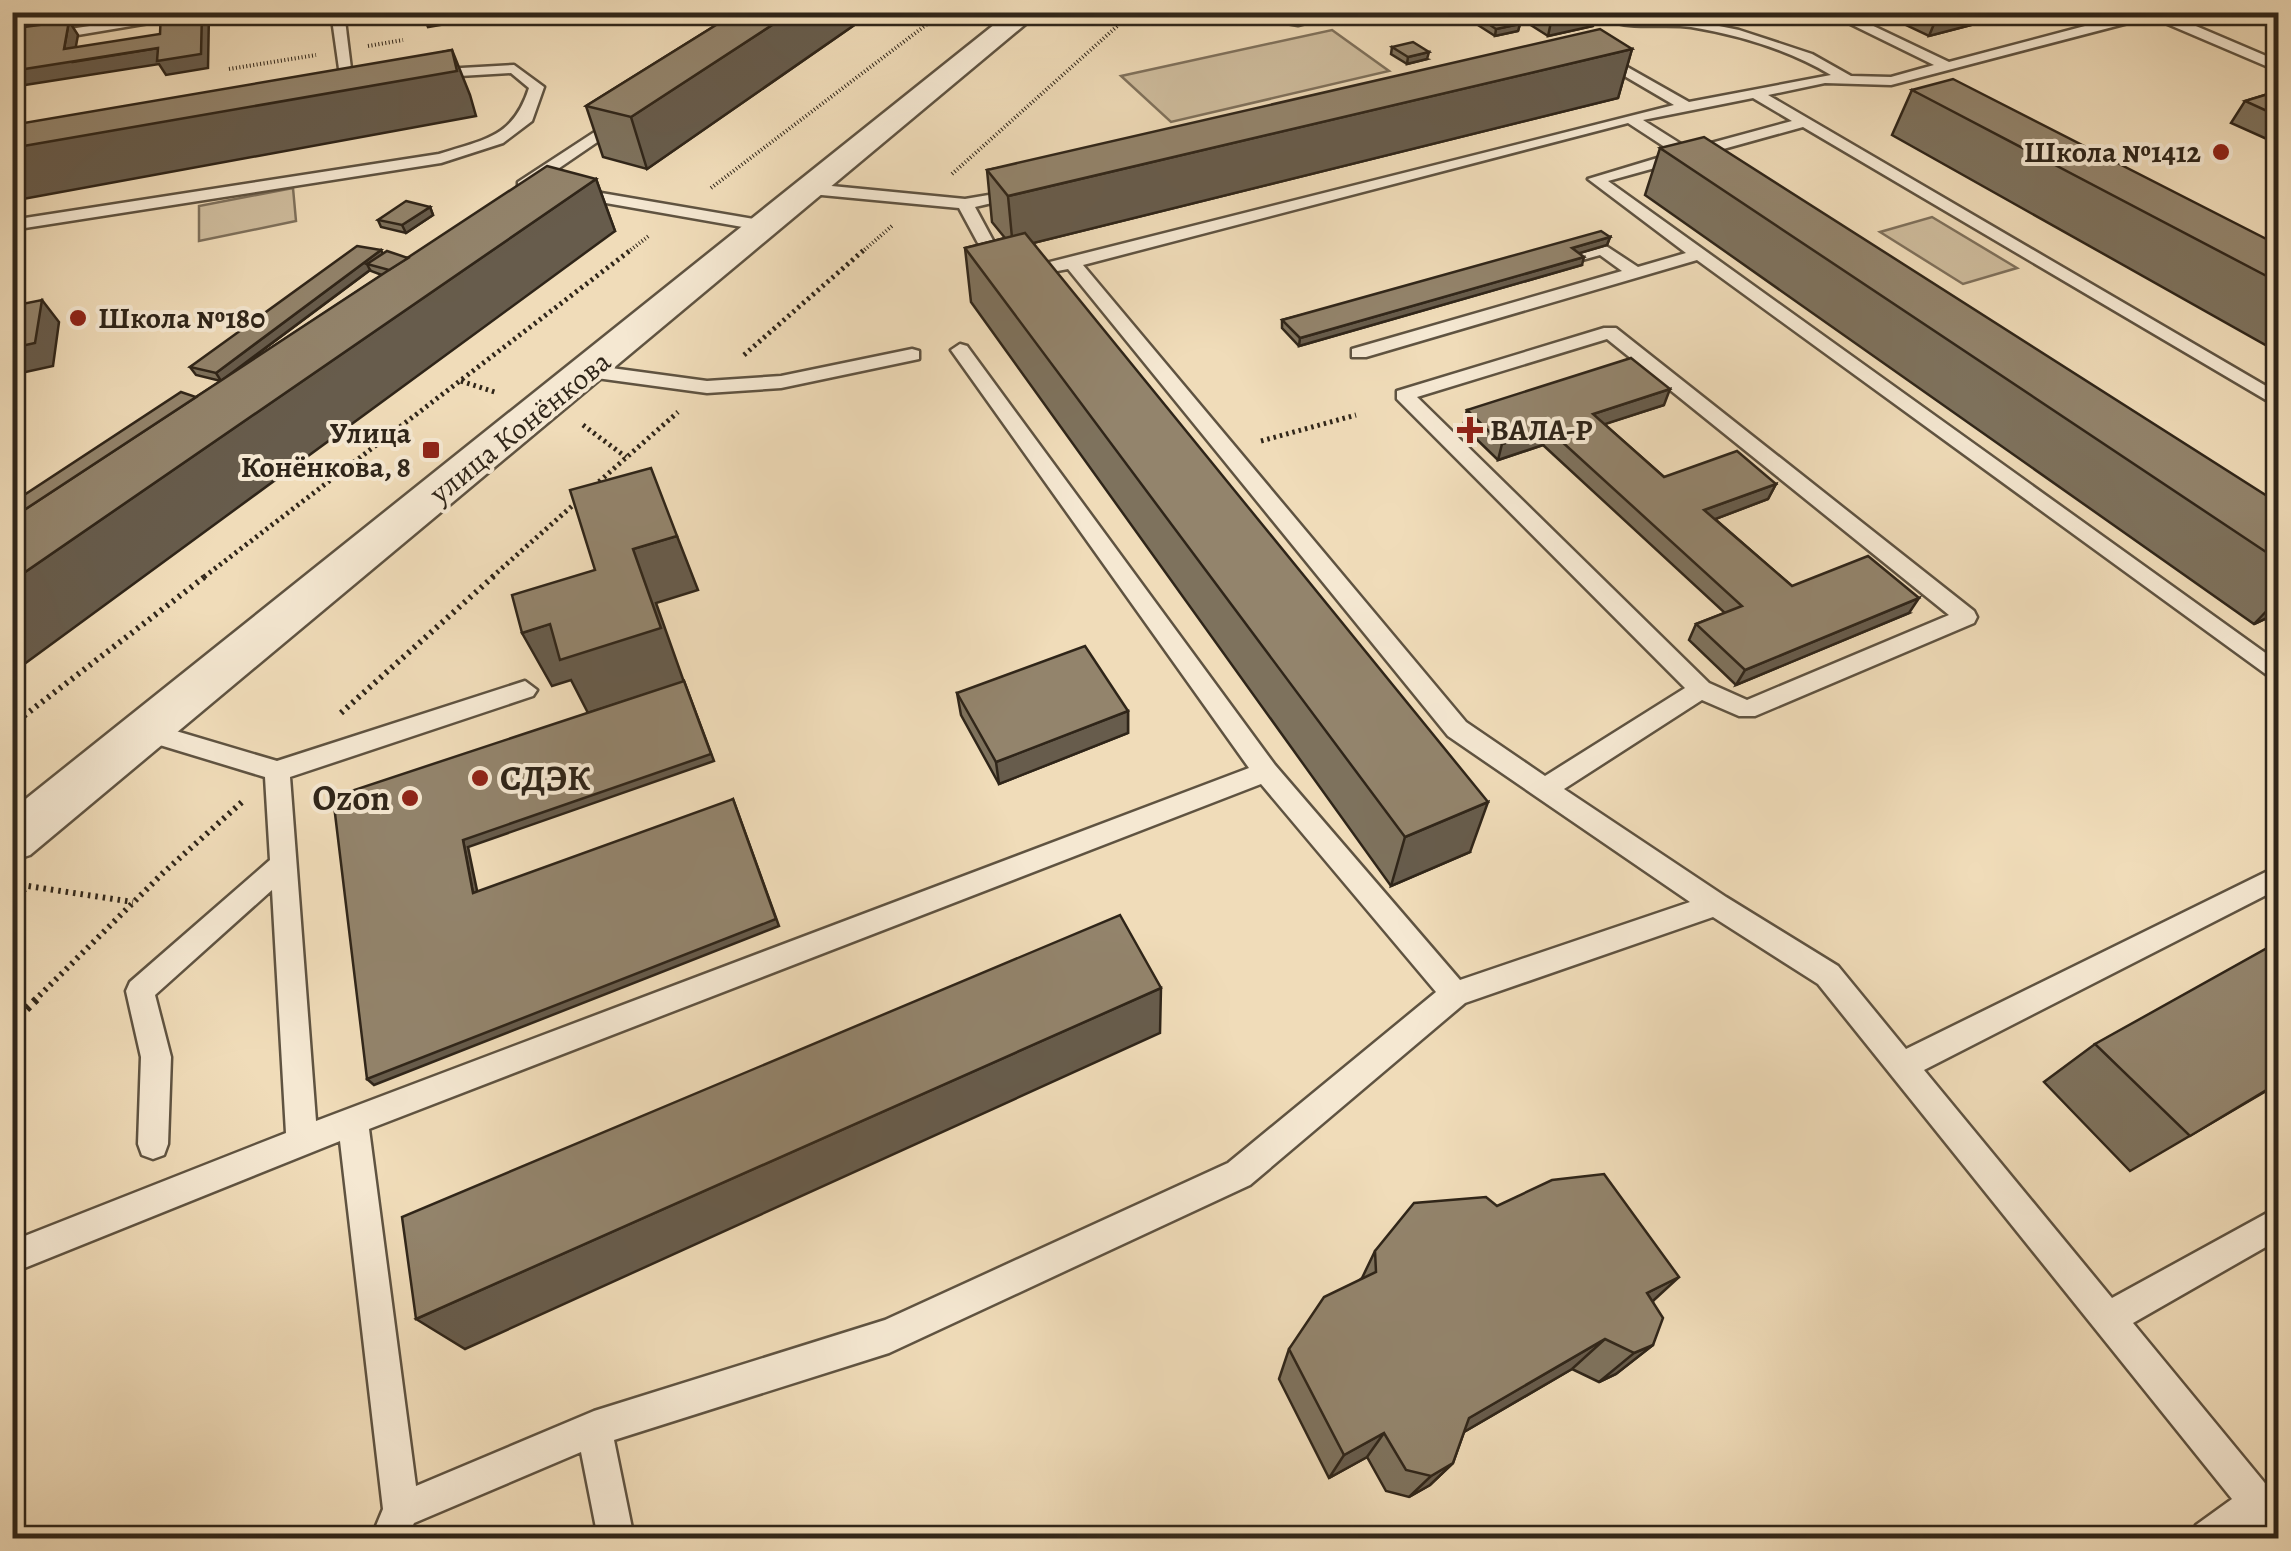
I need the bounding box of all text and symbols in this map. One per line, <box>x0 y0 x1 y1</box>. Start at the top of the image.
place label: Школа №1412 <box>2024 132 2202 172</box>
marker: Школа №1412 <box>2210 141 2232 163</box>
place label: Школа №180 <box>98 298 265 338</box>
marker: Школа №180 <box>67 307 89 329</box>
street label: улица Конёнкова <box>420 341 619 513</box>
place label: ВАЛА-Р <box>1490 410 1593 450</box>
place label: Улица Конёнкова, 8 <box>241 413 412 487</box>
marker: ВАЛА-Р <box>1459 419 1481 441</box>
marker: Улица Конёнкова, 8 <box>420 439 442 461</box>
place label: СДЭК <box>500 754 591 802</box>
marker: СДЭК <box>469 767 491 789</box>
place label: Ozon <box>313 774 390 822</box>
marker: Ozon <box>399 787 421 809</box>

